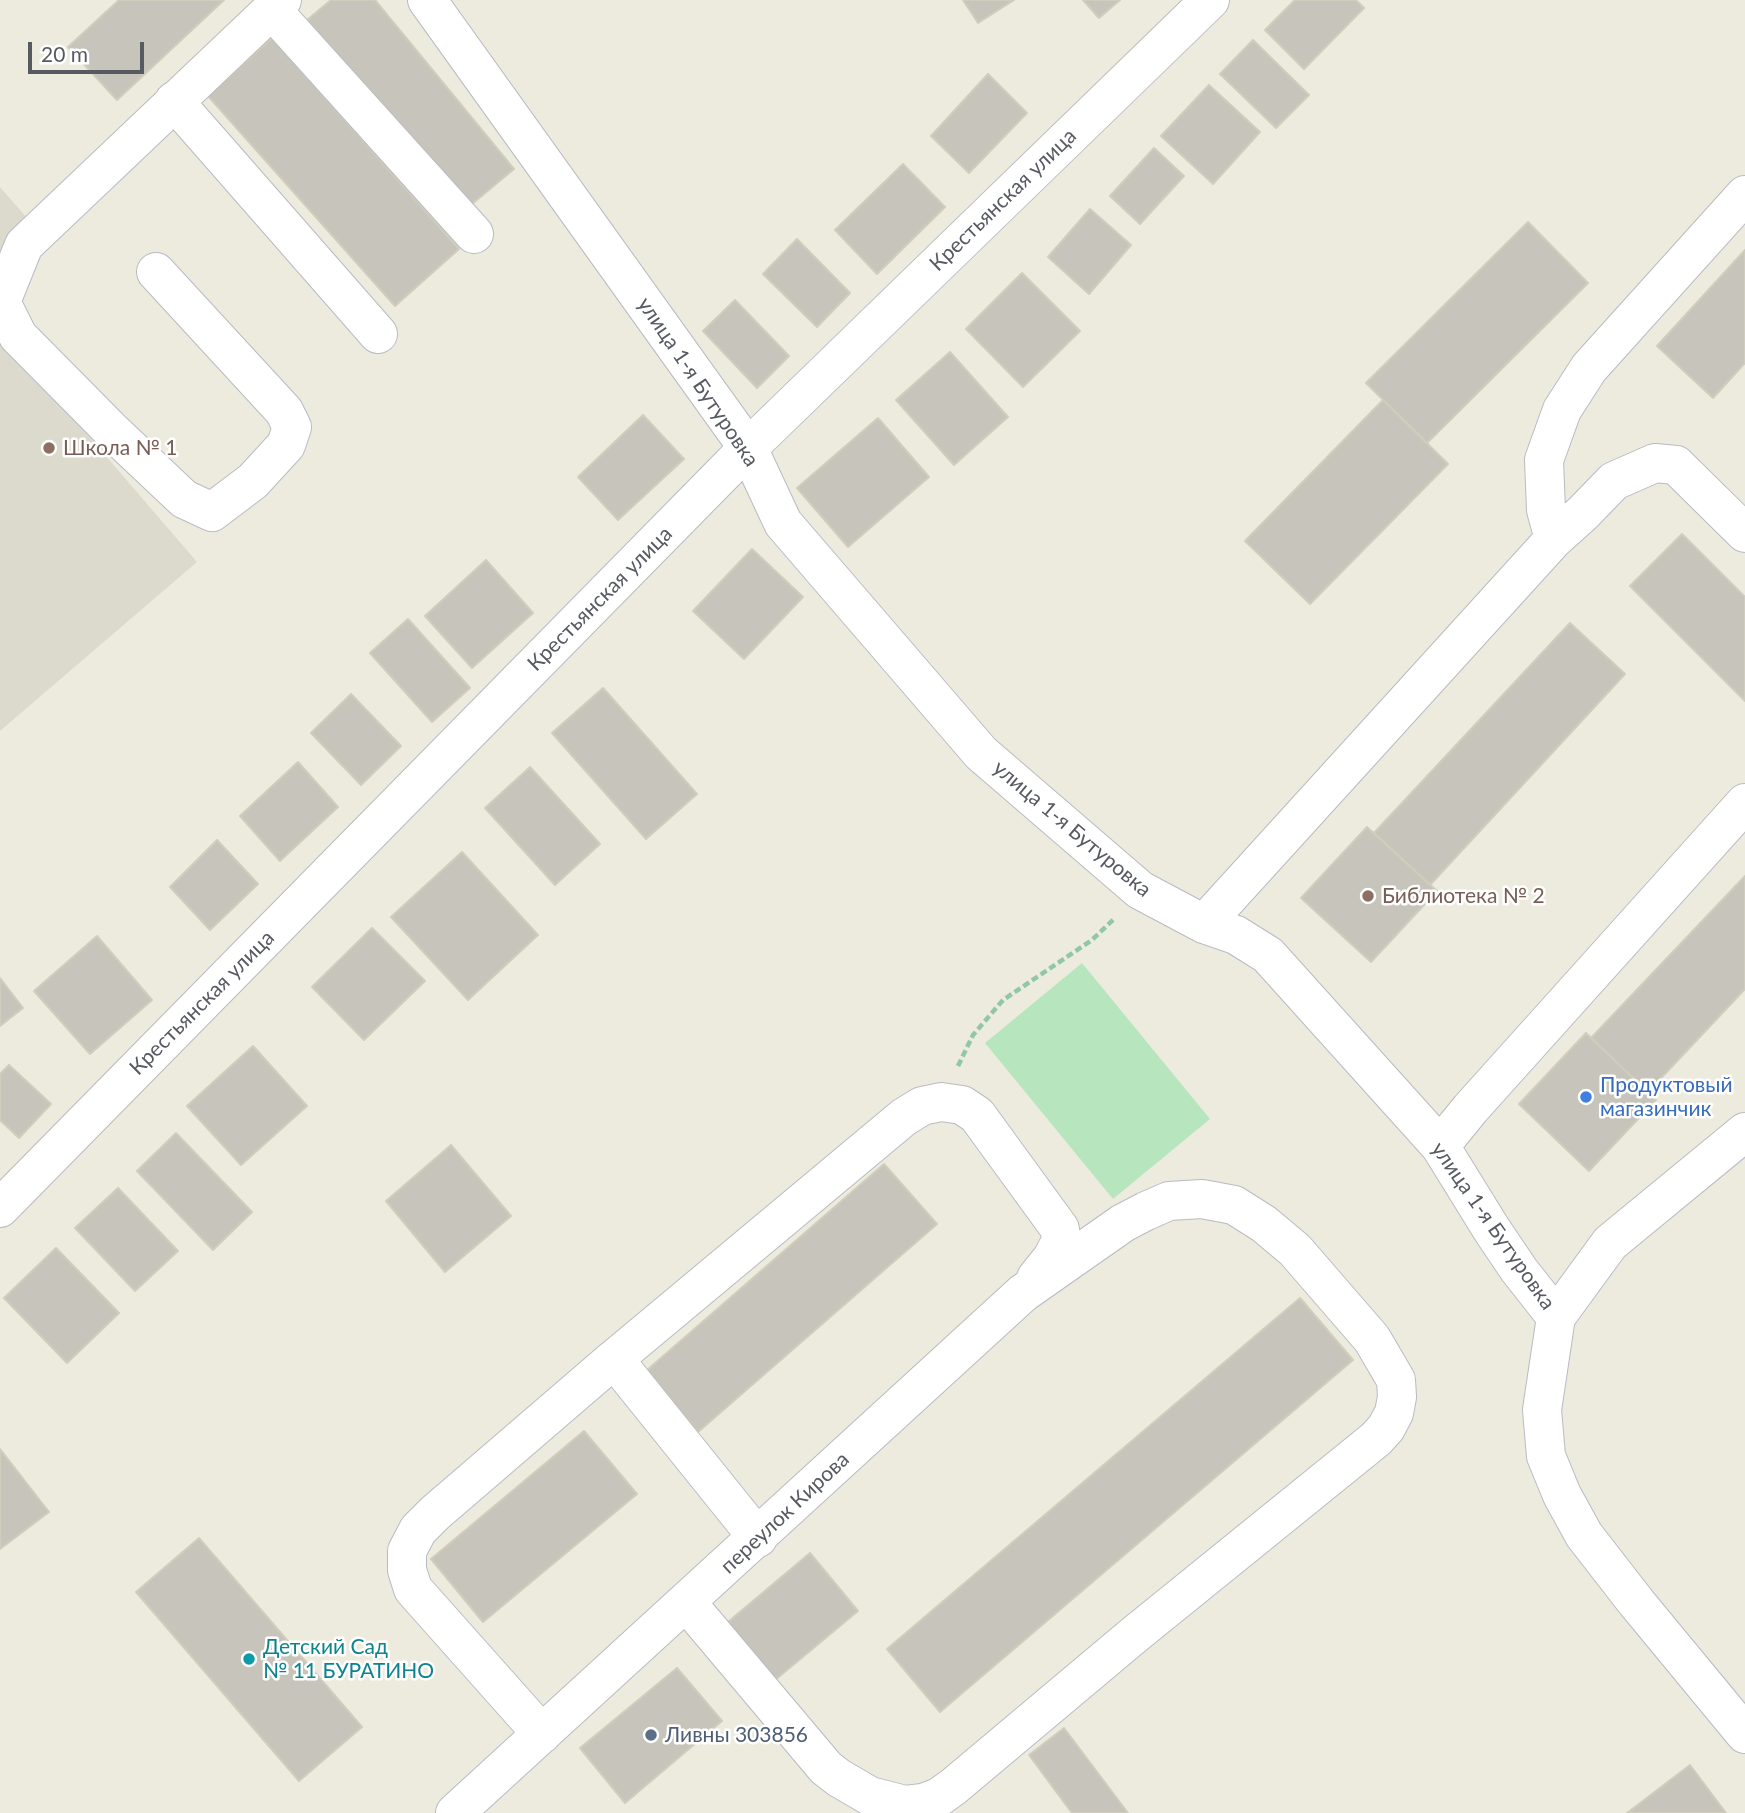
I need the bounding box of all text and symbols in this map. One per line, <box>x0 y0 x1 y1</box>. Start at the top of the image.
scale bar <box>32 28 147 72</box>
text: 20 m <box>41 41 88 66</box>
street label: Крестьянская улица <box>924 124 1082 276</box>
street label: улица 1-я Бутуровка <box>632 293 764 471</box>
place label: Школа № 1 <box>63 435 177 461</box>
marker: Школа № 1 <box>41 440 57 456</box>
street label: Крестьянская улица <box>523 522 677 676</box>
street label: улица 1-я Бутуровка <box>988 756 1156 902</box>
place label: Библиотека № 2 <box>1382 883 1545 909</box>
marker: Библиотека № 2 <box>1360 888 1376 904</box>
street label: Крестьянская улица <box>125 926 279 1080</box>
place label: Продуктовый магазинчик <box>1600 1072 1732 1122</box>
marker: Продуктовый магазинчик <box>1578 1089 1594 1105</box>
street label: улица 1-я Бутуровка <box>1426 1137 1560 1315</box>
street label: переулок Кирова <box>716 1447 854 1579</box>
place label: Детский Сад № 11 БУРАТИНО <box>263 1634 434 1684</box>
marker: Детский Сад № 11 БУРАТИНО <box>241 1651 257 1667</box>
place label: Ливны 303856 <box>665 1722 808 1748</box>
marker: Ливны 303856 <box>643 1727 659 1743</box>

